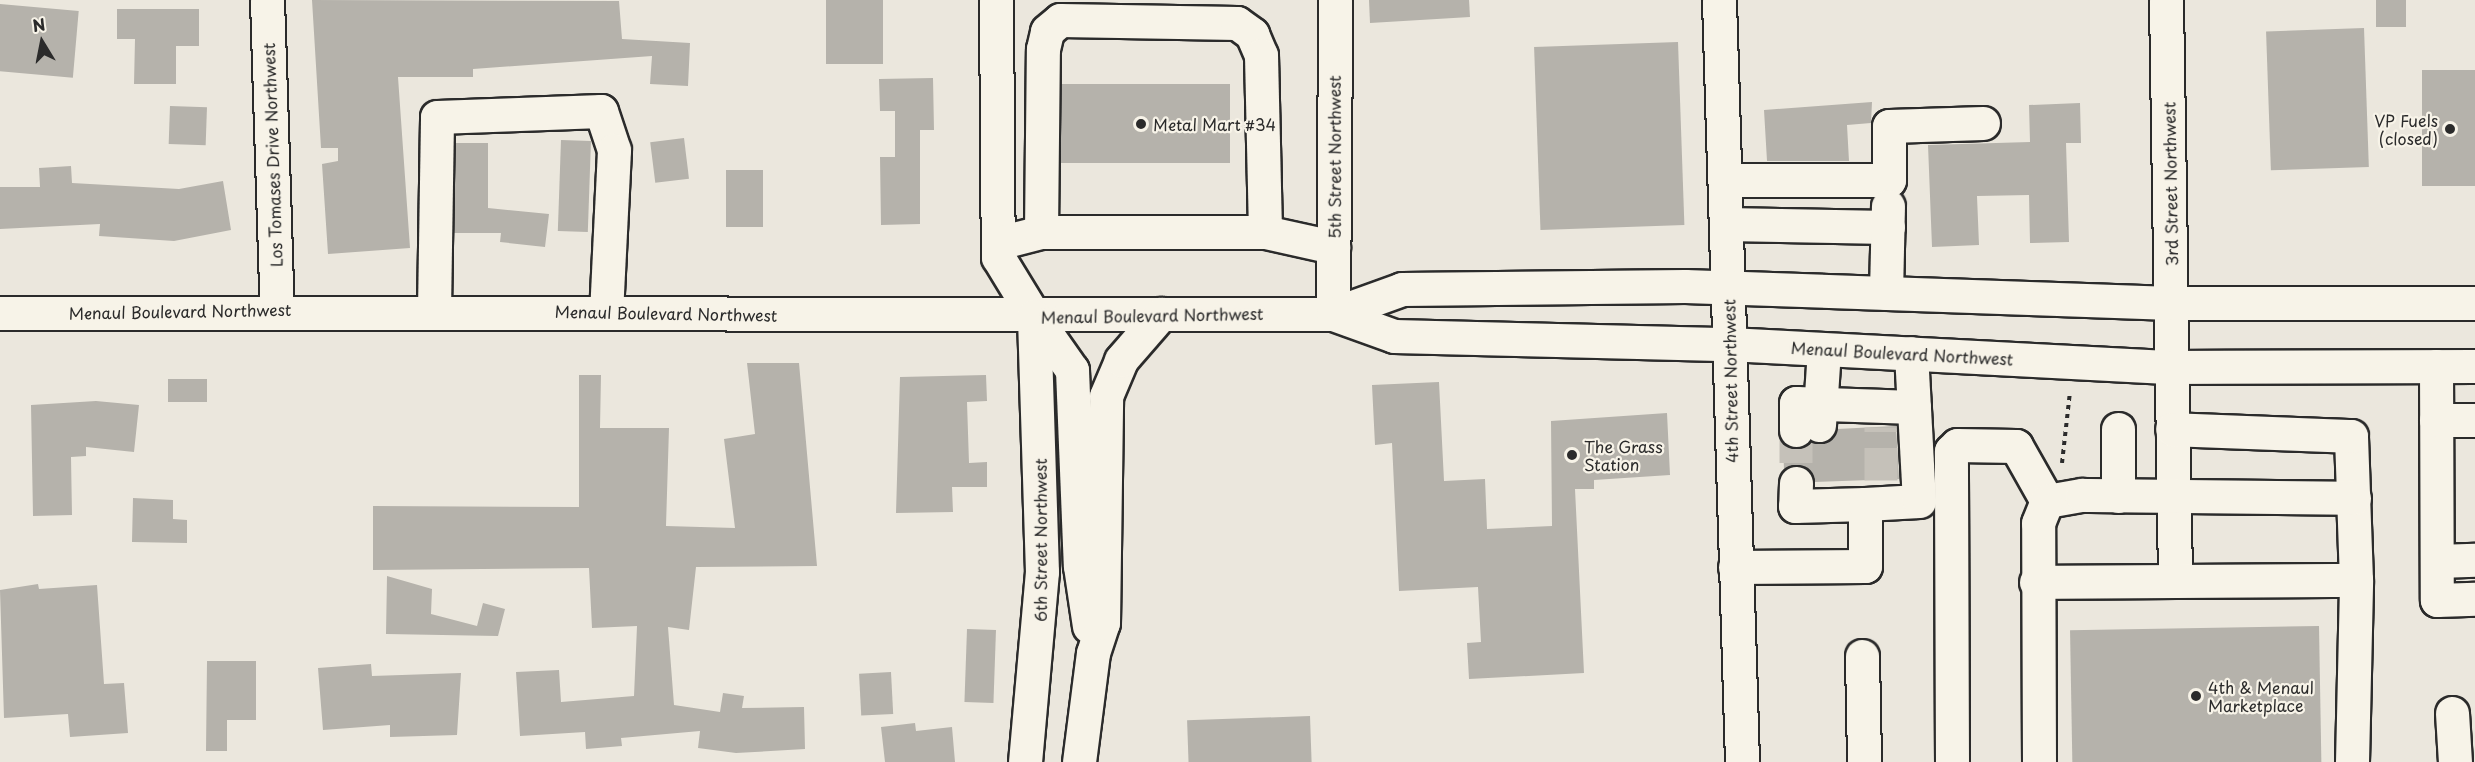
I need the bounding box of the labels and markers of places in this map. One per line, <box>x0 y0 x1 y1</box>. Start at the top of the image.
place label: VP Fuels (closed) <box>2373 110 2438 148</box>
place label: Metal Mart #34 <box>1153 114 1277 134</box>
marker: Metal Mart #34 <box>1134 117 1148 131</box>
marker: VP Fuels (closed) <box>2443 122 2457 136</box>
place label: The Grass Station <box>1584 436 1663 474</box>
marker: The Grass Station <box>1565 448 1579 462</box>
place label: 4th & Menaul Marketplace <box>2208 677 2313 715</box>
marker: 4th & Menaul Marketplace <box>2189 689 2203 703</box>

